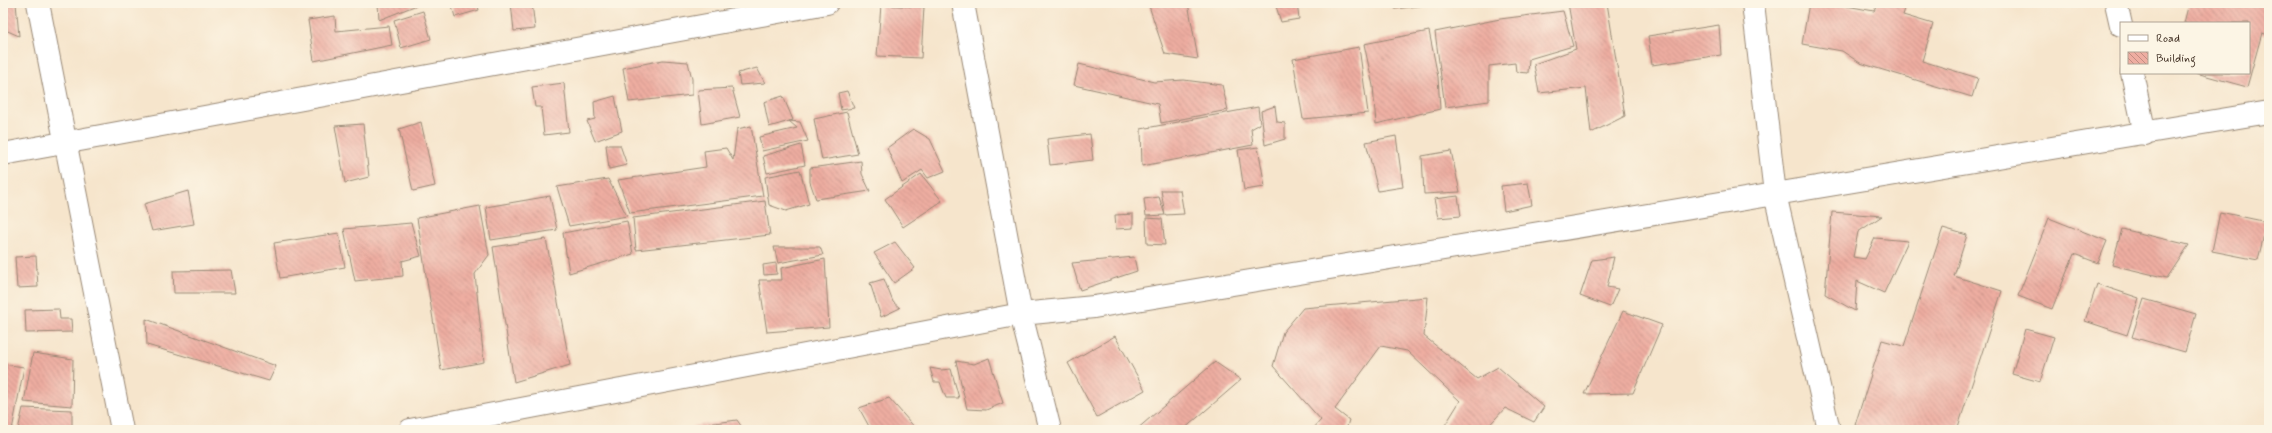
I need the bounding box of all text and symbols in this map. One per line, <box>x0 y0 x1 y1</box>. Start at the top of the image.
legend <box>2120 22 2250 74</box>
text: Road <box>2156 31 2180 47</box>
text: Building <box>2156 51 2196 68</box>

